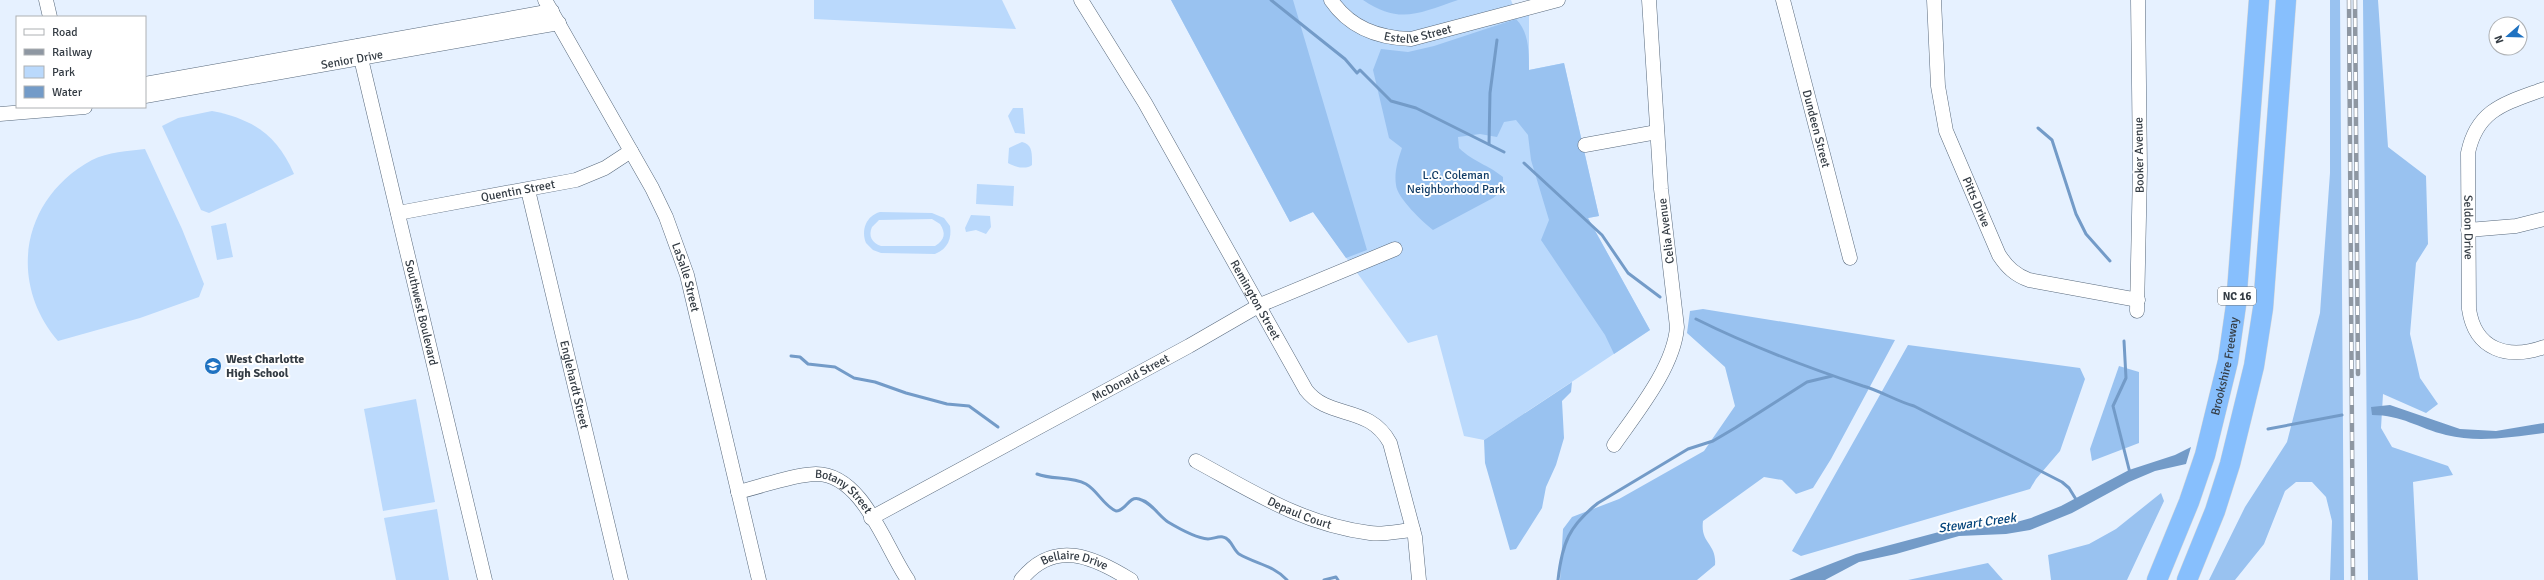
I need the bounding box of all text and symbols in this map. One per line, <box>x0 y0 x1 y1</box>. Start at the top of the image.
legend <box>16 16 146 108</box>
north arrow <box>2488 16 2528 56</box>
street label: Estelle Street <box>1382 22 1453 47</box>
text: Road <box>52 25 78 40</box>
text: N <box>2492 33 2506 45</box>
text: Railway <box>52 45 92 60</box>
street label: Senior Drive <box>320 47 384 73</box>
text: Park <box>52 65 75 80</box>
text: Water <box>52 85 83 100</box>
street label: Dundeen Street <box>1799 88 1833 169</box>
street label: Booker Avenue <box>2131 117 2148 193</box>
park label: L.C. Coleman Neighborhood Park <box>1407 168 1505 197</box>
street label: Pitts Drive <box>1959 175 1993 230</box>
street label: Quentin Street <box>480 177 556 205</box>
street label: Seldon Drive <box>2460 195 2476 260</box>
street label: Celia Avenue <box>1655 197 1678 265</box>
street label: LaSalle Street <box>668 241 702 314</box>
street label: Remington Street <box>1227 257 1283 343</box>
street label: Southwest Boulevard <box>401 258 441 367</box>
road number: NC 16 <box>2218 287 2256 305</box>
street label: Brookshire Freeway <box>2208 316 2242 417</box>
street label: Englehardt Street <box>556 339 592 430</box>
street label: McDonald Street <box>1089 351 1172 405</box>
place label: West Charlotte High School <box>226 352 304 381</box>
school or university icon: West Charlotte High School <box>203 356 223 376</box>
street label: Botany Street <box>815 467 875 517</box>
street label: Depaul Court <box>1265 494 1333 533</box>
water label: Stewart Creek <box>1937 509 2018 536</box>
street label: Bellaire Drive <box>1038 548 1110 574</box>

